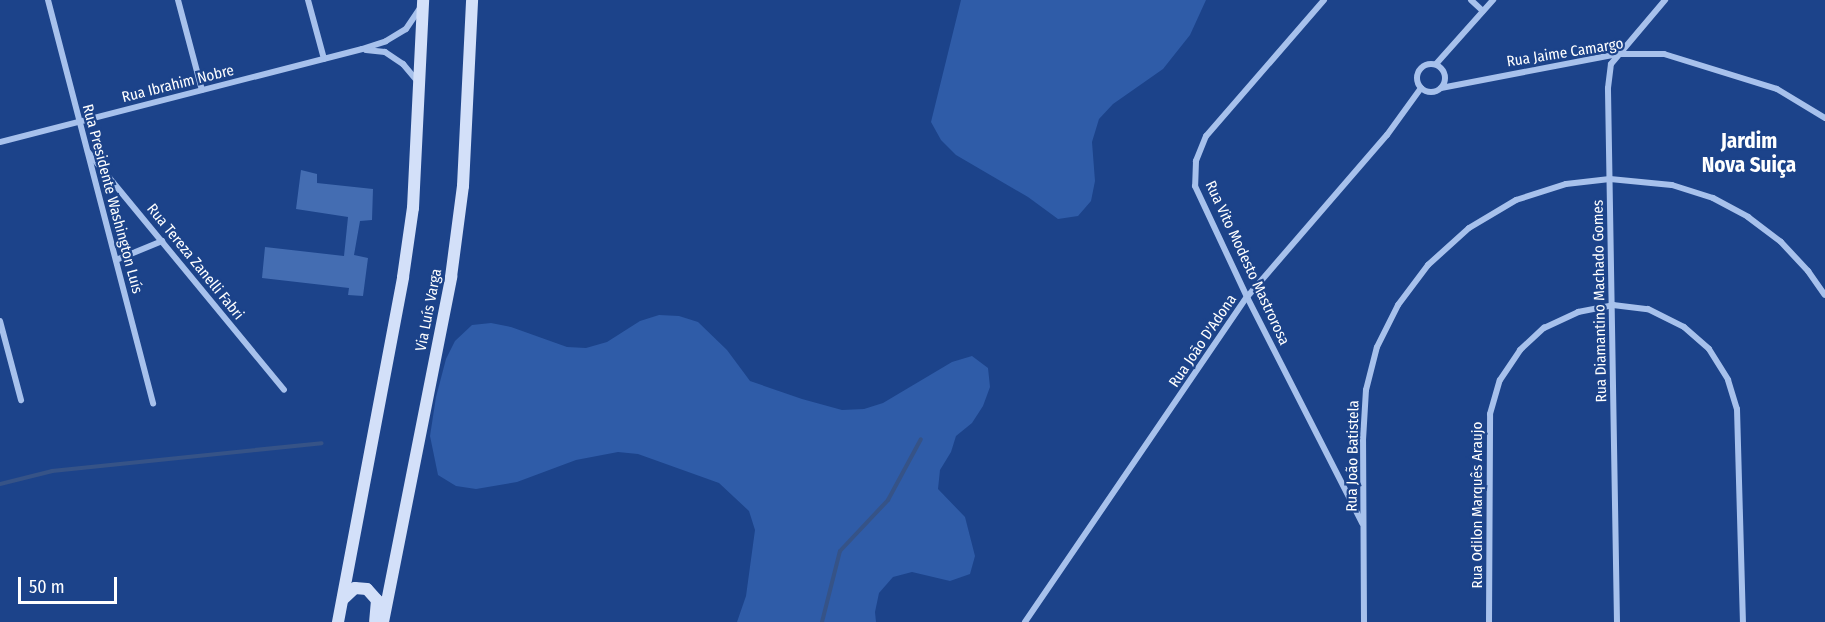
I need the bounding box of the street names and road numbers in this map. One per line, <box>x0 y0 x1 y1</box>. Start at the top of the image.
street label: Rua Jaime Camargo <box>1505 35 1625 71</box>
street label: Rua Ibrahim Nobre <box>120 61 236 107</box>
street label: Rua Presidente Washington Luís <box>78 102 146 296</box>
street label: Rua Vito Modesto Mastrorosa <box>1201 178 1293 348</box>
street label: Rua Tereza Zanelli Fabri <box>143 200 247 324</box>
street label: Rua Diamantino Machado Gomes <box>1589 200 1611 402</box>
street label: Via Luís Varga <box>412 267 446 353</box>
street label: Rua João D'Adona <box>1165 291 1241 391</box>
street label: Rua João Batistela <box>1343 400 1363 512</box>
street label: Rua Odilon Marquês Araujo <box>1469 422 1487 588</box>

